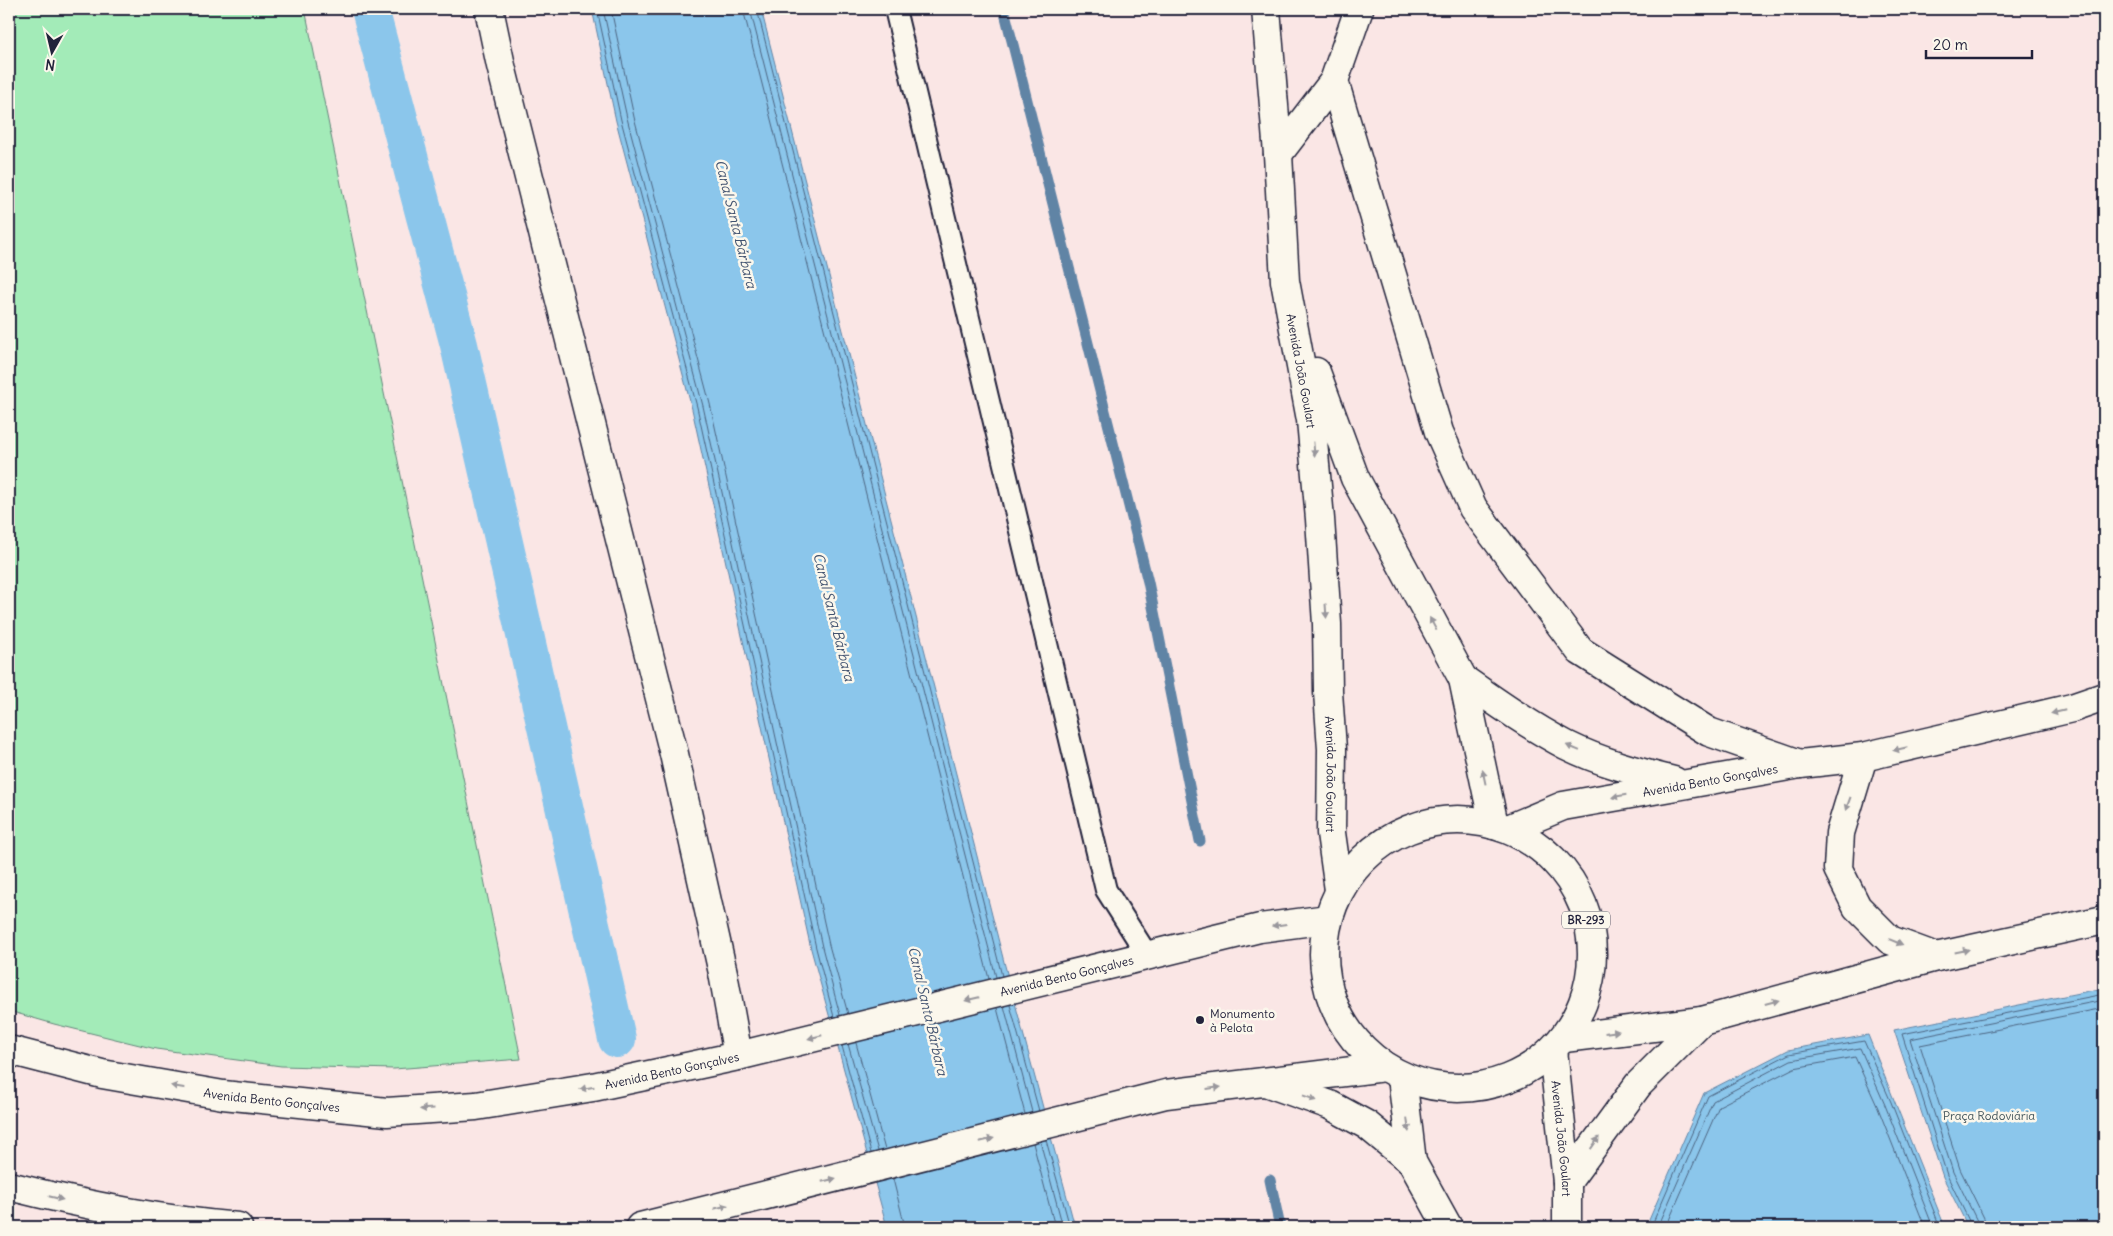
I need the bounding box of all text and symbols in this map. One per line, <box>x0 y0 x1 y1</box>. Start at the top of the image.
north arrow <box>28 28 78 78</box>
scale bar <box>1926 28 2032 60</box>
text: 20 m <box>1933 35 1968 54</box>
text: N <box>44 55 56 74</box>
water label: Canal Santa Bárbara <box>711 158 761 291</box>
street label: Avenida João Goulart <box>1284 312 1319 429</box>
one-way arrow <box>1310 442 1318 458</box>
water label: Canal Santa Bárbara <box>809 551 859 684</box>
one-way arrow <box>1323 604 1331 620</box>
one-way arrow <box>1429 617 1437 632</box>
one-way arrow <box>2049 708 2065 716</box>
street label: Avenida João Goulart <box>1322 715 1340 832</box>
one-way arrow <box>1566 743 1580 751</box>
one-way arrow <box>1892 745 1907 753</box>
street label: Avenida Bento Gonçalves <box>1641 761 1779 799</box>
one-way arrow <box>1480 769 1488 785</box>
one-way arrow <box>1610 792 1626 800</box>
one-way arrow <box>1844 797 1852 812</box>
road number: BR-293 <box>1562 912 1610 928</box>
one-way arrow <box>1271 921 1287 929</box>
one-way arrow <box>1889 938 1904 946</box>
water label: Canal Santa Bárbara <box>904 945 952 1078</box>
one-way arrow <box>1955 947 1970 955</box>
street label: Avenida Bento Gonçalves <box>998 952 1135 999</box>
one-way arrow <box>965 995 980 1003</box>
one-way arrow <box>1764 998 1779 1006</box>
place label: Monumento à Pelota <box>1210 1006 1275 1035</box>
marker: Monumento à Pelota <box>1194 1014 1206 1026</box>
one-way arrow <box>1605 1028 1621 1036</box>
one-way arrow <box>807 1033 822 1041</box>
street label: Avenida Bento Gonçalves <box>603 1049 740 1092</box>
street label: Avenida João Goulart <box>1549 1080 1575 1197</box>
one-way arrow <box>170 1083 186 1091</box>
street label: Avenida Bento Gonçalves <box>203 1084 341 1115</box>
one-way arrow <box>1207 1084 1223 1092</box>
one-way arrow <box>579 1085 595 1093</box>
one-way arrow <box>1303 1094 1318 1102</box>
one-way arrow <box>418 1106 434 1114</box>
park label: Praça Rodoviária <box>1943 1108 2035 1123</box>
one-way arrow <box>1404 1117 1412 1133</box>
one-way arrow <box>979 1136 994 1144</box>
one-way arrow <box>1590 1136 1600 1150</box>
one-way arrow <box>822 1176 837 1184</box>
one-way arrow <box>49 1194 64 1202</box>
one-way arrow <box>714 1203 729 1211</box>

